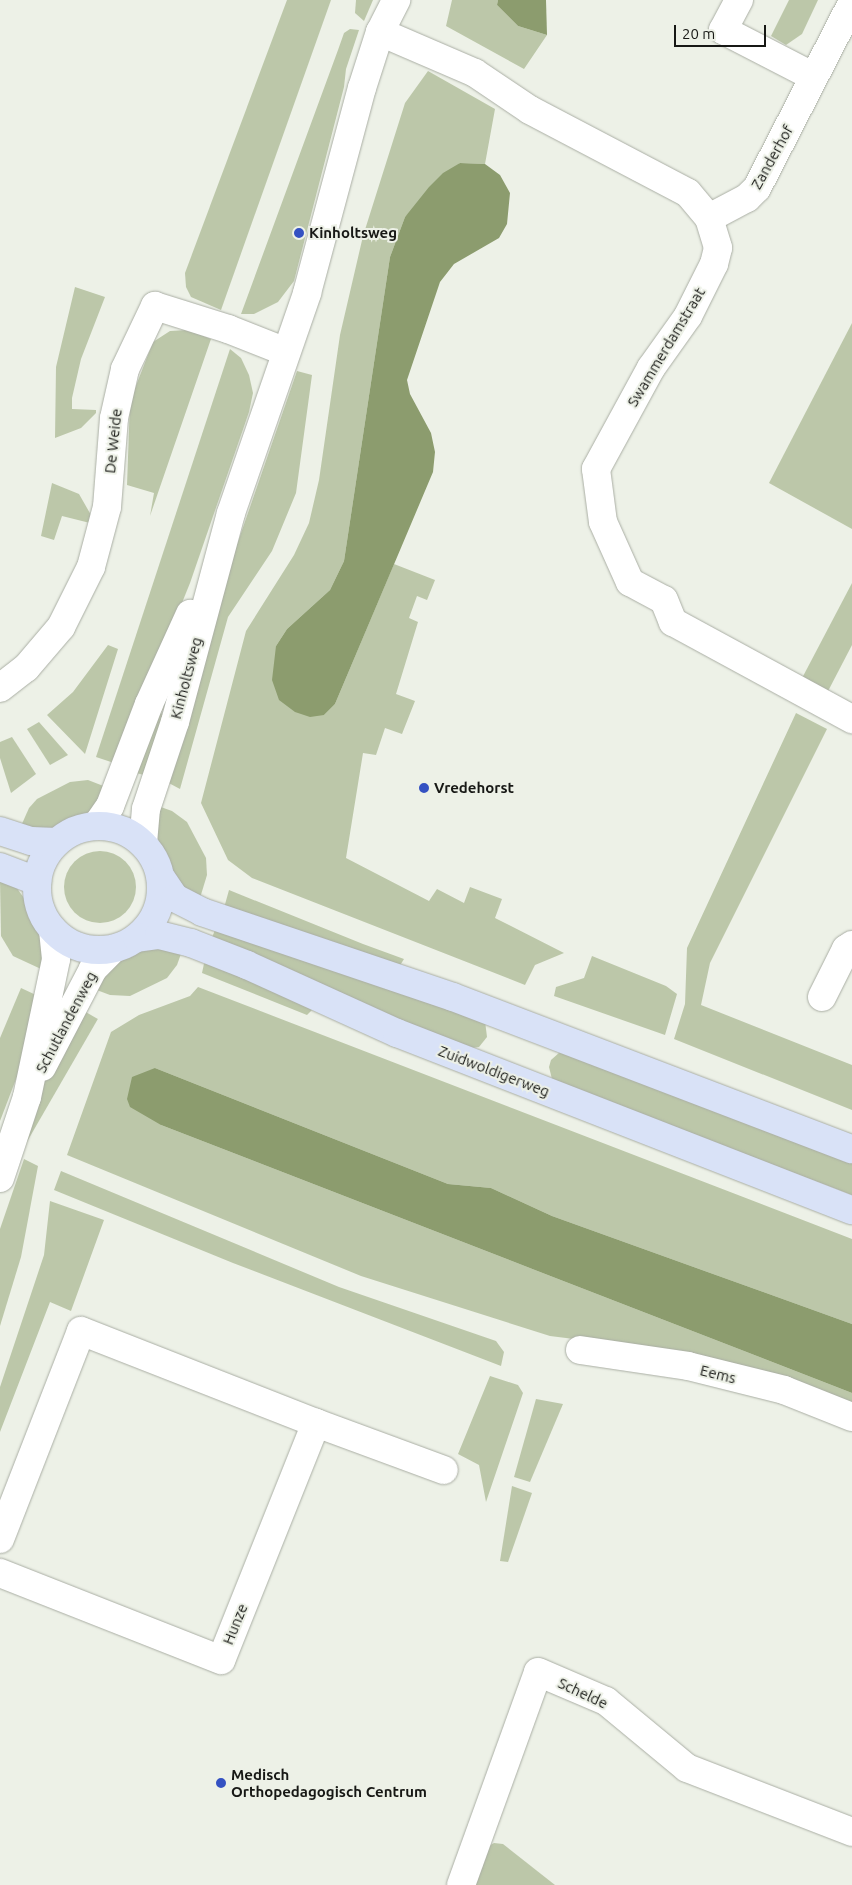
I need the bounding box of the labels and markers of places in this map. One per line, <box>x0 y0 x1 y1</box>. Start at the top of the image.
place label: Kinholtsweg <box>309 224 397 242</box>
marker: Kinholtsweg <box>293 227 305 239</box>
place label: Vredehorst <box>434 779 514 797</box>
marker: Vredehorst <box>418 782 430 794</box>
place label: Medisch Orthopedagogisch Centrum <box>231 1765 427 1800</box>
marker: Medisch Orthopedagogisch Centrum <box>215 1777 227 1789</box>

